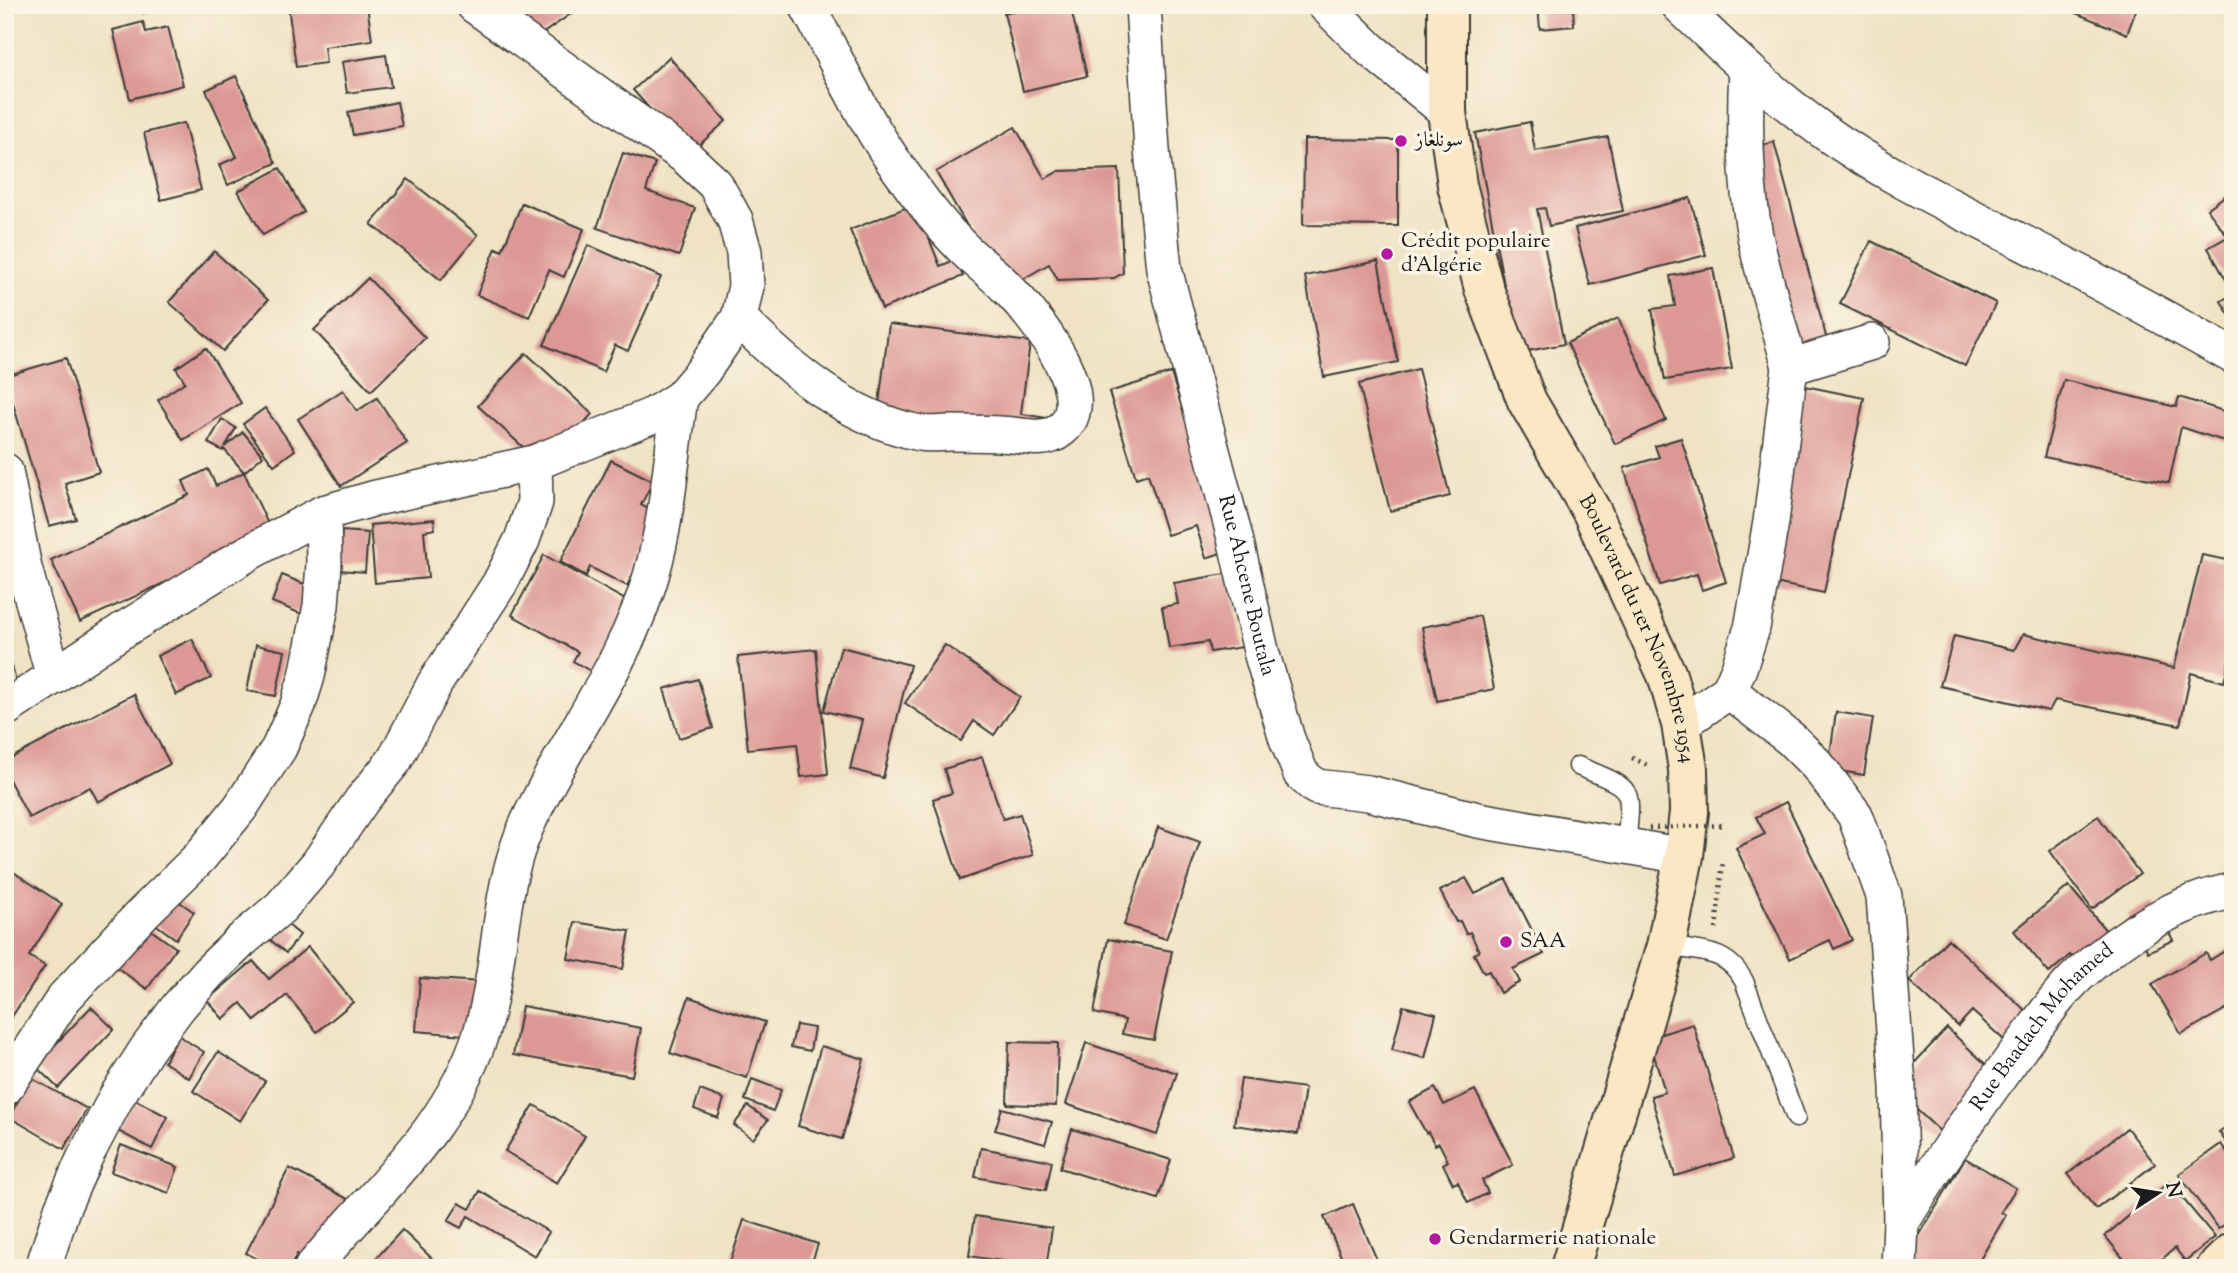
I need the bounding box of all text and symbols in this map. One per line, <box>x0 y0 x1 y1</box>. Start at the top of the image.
place label: سونلغاز <box>1413 126 1463 156</box>
marker: سونلغاز <box>1393 133 1409 149</box>
place label: Crédit populaire d'Algérie <box>1401 227 1550 281</box>
marker: Crédit populaire d'Algérie <box>1379 246 1395 262</box>
street label: Boulevard du 1er Novembre 1954 <box>1570 489 1702 765</box>
street label: Rue Ahcene Boutala <box>1209 492 1283 680</box>
place label: SAA <box>1520 927 1566 957</box>
marker: SAA <box>1498 934 1514 950</box>
street label: Rue Baadach Mohamed <box>1964 936 2121 1118</box>
north arrow <box>2122 1158 2192 1228</box>
text: N <box>2157 1180 2187 1200</box>
place label: Gendarmerie nationale <box>1449 1224 1656 1254</box>
marker: Gendarmerie nationale <box>1427 1231 1443 1247</box>

